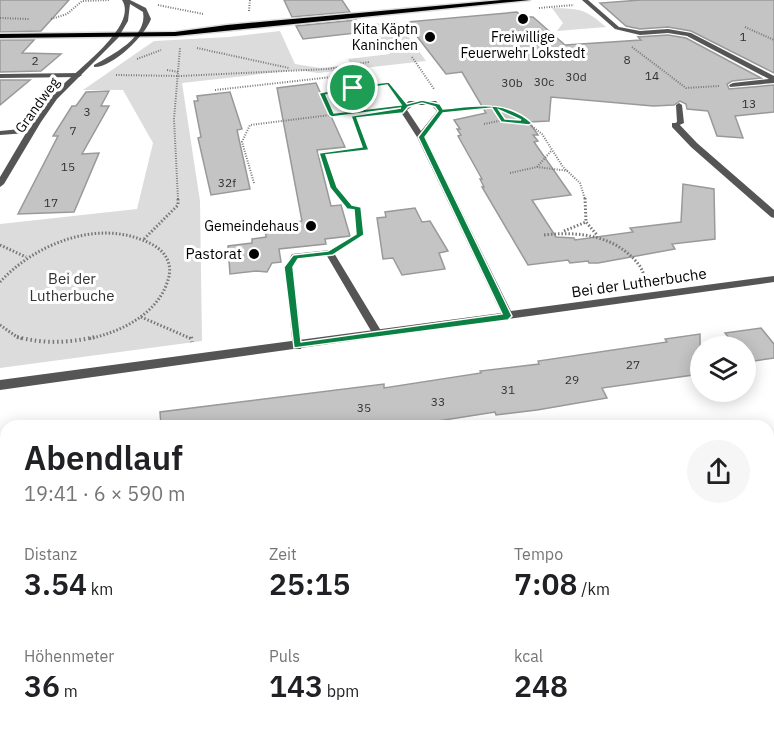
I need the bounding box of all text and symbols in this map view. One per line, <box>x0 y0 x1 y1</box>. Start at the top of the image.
marker: Freiwillige Feuerwehr Lokstedt <box>516 12 530 26</box>
place label: Kita Käptn Kaninchen <box>352 20 418 54</box>
place label: Freiwillige Feuerwehr Lokstedt <box>460 28 586 62</box>
house number: 1 <box>739 29 747 44</box>
marker: Kita Käptn Kaninchen <box>423 30 437 44</box>
house number: 8 <box>623 52 631 67</box>
house number: 2 <box>31 53 39 68</box>
pin <box>327 62 378 113</box>
house number: 14 <box>645 68 659 83</box>
house number: 30d <box>565 69 587 84</box>
icon: arrive <box>336 71 369 104</box>
street label: Grandweg <box>11 73 63 136</box>
house number: 30c <box>534 74 554 89</box>
house number: 30b <box>501 75 523 90</box>
house number: 13 <box>742 96 756 111</box>
house number: 3 <box>83 104 91 119</box>
house number: 7 <box>69 123 77 138</box>
house number: 15 <box>61 159 75 174</box>
house number: 32f <box>218 175 236 190</box>
house number: 17 <box>44 195 58 210</box>
place label: Gemeindehaus <box>204 217 299 235</box>
marker: Gemeindehaus <box>304 219 318 233</box>
place label: Pastorat <box>186 244 242 263</box>
marker: Pastorat <box>247 247 261 261</box>
street label: Bei der Lutherbuche <box>570 264 708 301</box>
park label: Bei der Lutherbuche <box>30 269 114 305</box>
map controls <box>690 336 756 402</box>
button: layers <box>690 336 756 402</box>
house number: 27 <box>626 357 640 372</box>
house number: 29 <box>565 372 579 387</box>
house number: 31 <box>501 382 515 397</box>
house number: 33 <box>431 394 445 409</box>
house number: 35 <box>357 400 371 415</box>
text: Abendlauf <box>24 436 183 479</box>
button: share <box>687 440 750 503</box>
text: 19:41 · 6 × 590 m <box>24 480 185 507</box>
text: Distanz <box>24 544 77 564</box>
text: Zeit <box>269 544 297 564</box>
text: Tempo <box>514 544 563 564</box>
text: 3.54 <box>24 564 87 603</box>
text: 25:15 <box>269 564 351 603</box>
text: 7:08 <box>514 564 578 603</box>
text: km <box>87 579 113 599</box>
text: /km <box>578 579 610 599</box>
text: Höhenmeter <box>24 646 114 666</box>
text: Puls <box>269 646 300 666</box>
text: kcal <box>514 646 543 666</box>
text: 36 <box>24 666 60 705</box>
text: 143 <box>269 666 323 705</box>
text: 248 <box>514 666 568 705</box>
text: m <box>60 681 78 701</box>
text: bpm <box>323 681 359 701</box>

